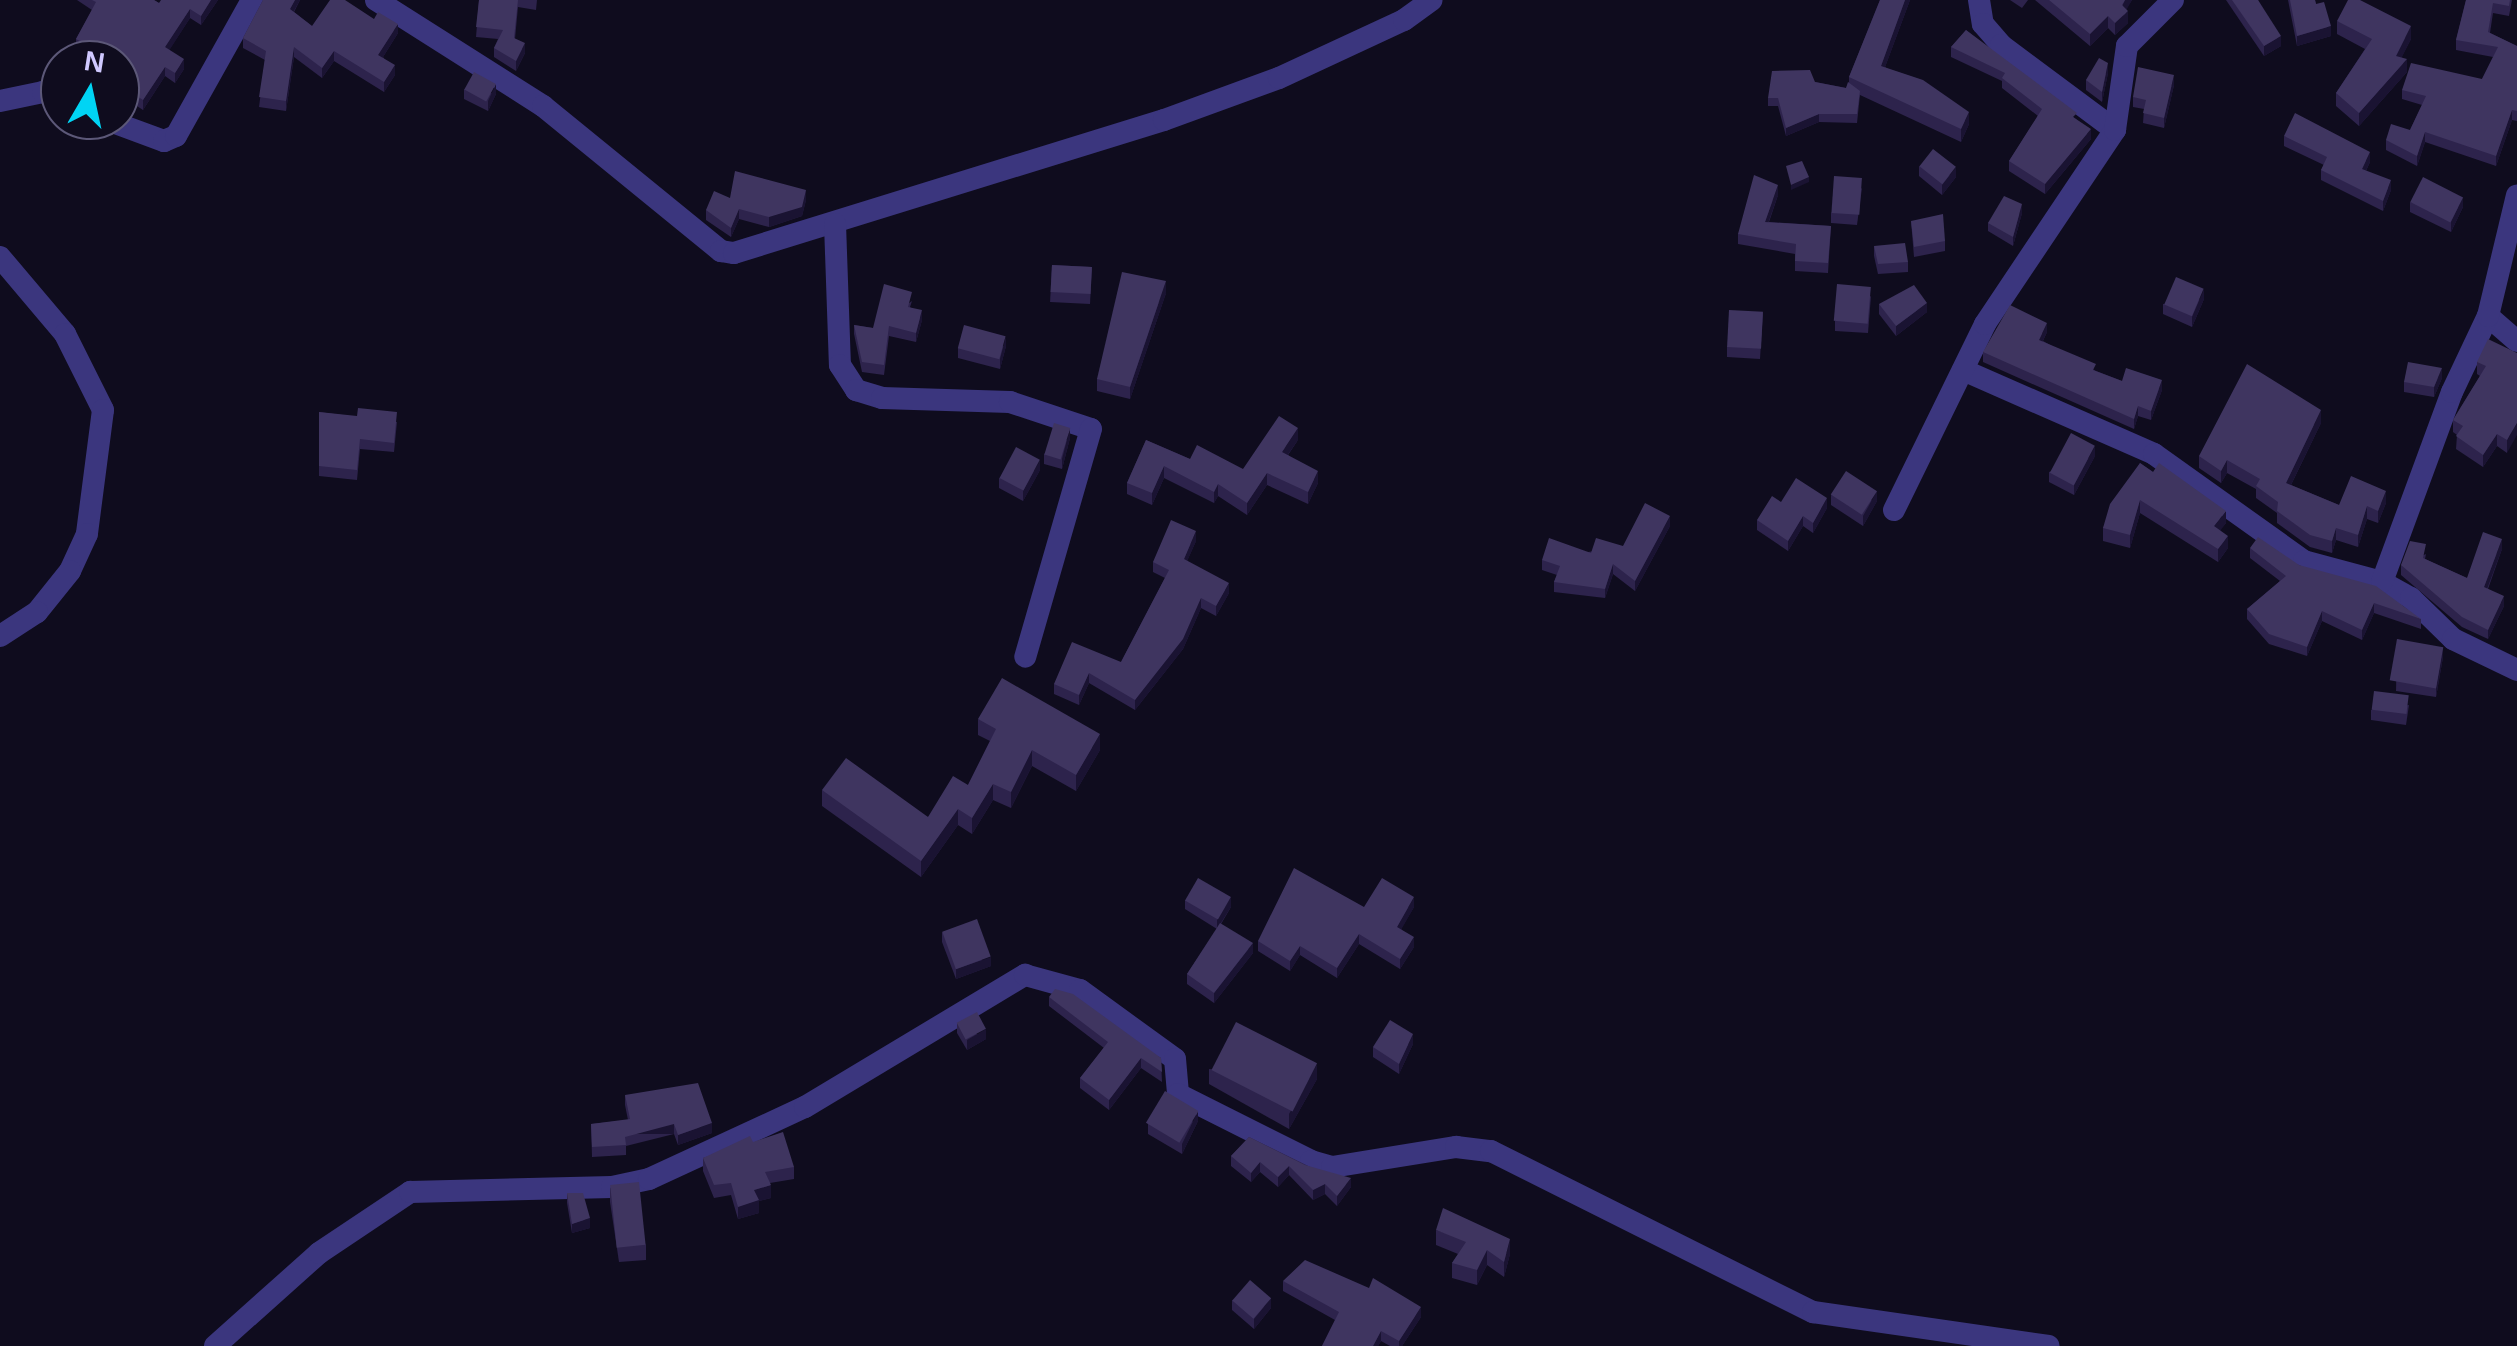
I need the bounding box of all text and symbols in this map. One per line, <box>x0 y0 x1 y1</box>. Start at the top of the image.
north arrow <box>40 40 140 140</box>
text: N <box>82 45 107 79</box>

